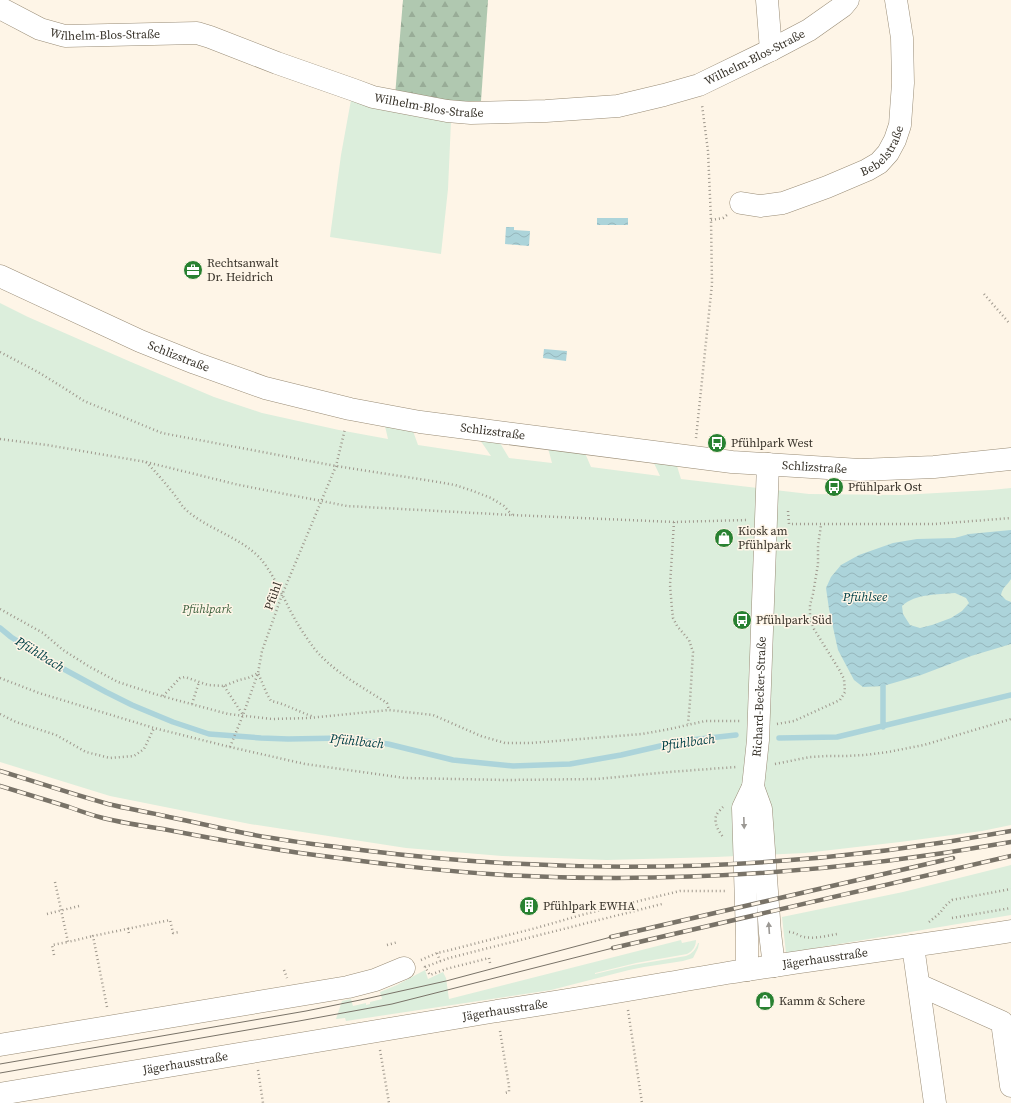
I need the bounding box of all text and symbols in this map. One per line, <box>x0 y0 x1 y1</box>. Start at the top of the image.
street label: Wilhelm-Blos-Straße <box>48 24 160 44</box>
street label: Wilhelm-Blos-Straße <box>702 25 808 89</box>
street label: Wilhelm-Blos-Straße <box>373 89 484 121</box>
street label: Bebelstraße <box>858 123 907 180</box>
place label: Rechtsanwalt Dr. Heidrich <box>207 255 278 285</box>
office icon: Rechtsanwalt Dr. Heidrich <box>182 259 204 281</box>
street label: Schlizstraße <box>145 337 212 376</box>
street label: Schlizstraße <box>459 419 526 443</box>
bus stop icon: Pfühlpark West <box>706 432 728 454</box>
place label: Pfühlpark West <box>731 435 813 451</box>
street label: Schlizstraße <box>782 457 848 477</box>
bus stop icon: Pfühlpark Ost <box>823 476 845 498</box>
place label: Pfühlpark Ost <box>848 479 922 495</box>
place label: Kiosk am Pfühlpark <box>738 523 792 553</box>
shop icon: Kiosk am Pfühlpark <box>713 527 735 549</box>
street label: Pfühl <box>261 579 286 612</box>
water label: Pfühlsee <box>842 588 888 605</box>
park label: Pfühlpark <box>181 601 232 617</box>
bus stop icon: Pfühlpark Süd <box>731 609 753 631</box>
place label: Pfühlpark Süd <box>756 612 832 628</box>
water label: Pfühlbach <box>12 632 68 676</box>
street label: Richard-Becker-Straße <box>748 636 770 758</box>
water label: Pfühlbach <box>328 730 385 752</box>
water label: Pfühlbach <box>659 730 716 754</box>
one-way arrow <box>741 817 747 830</box>
building icon: Pfühlpark EWHA <box>518 895 540 917</box>
place label: Pfühlpark EWHA <box>543 898 635 914</box>
one-way arrow <box>766 922 773 934</box>
street label: Jägerhausstraße <box>780 944 869 973</box>
shop icon: Kamm & Schere <box>754 990 776 1012</box>
place label: Kamm & Schere <box>779 993 865 1009</box>
street label: Jägerhausstraße <box>460 995 549 1025</box>
street label: Jägerhausstraße <box>141 1048 229 1078</box>

